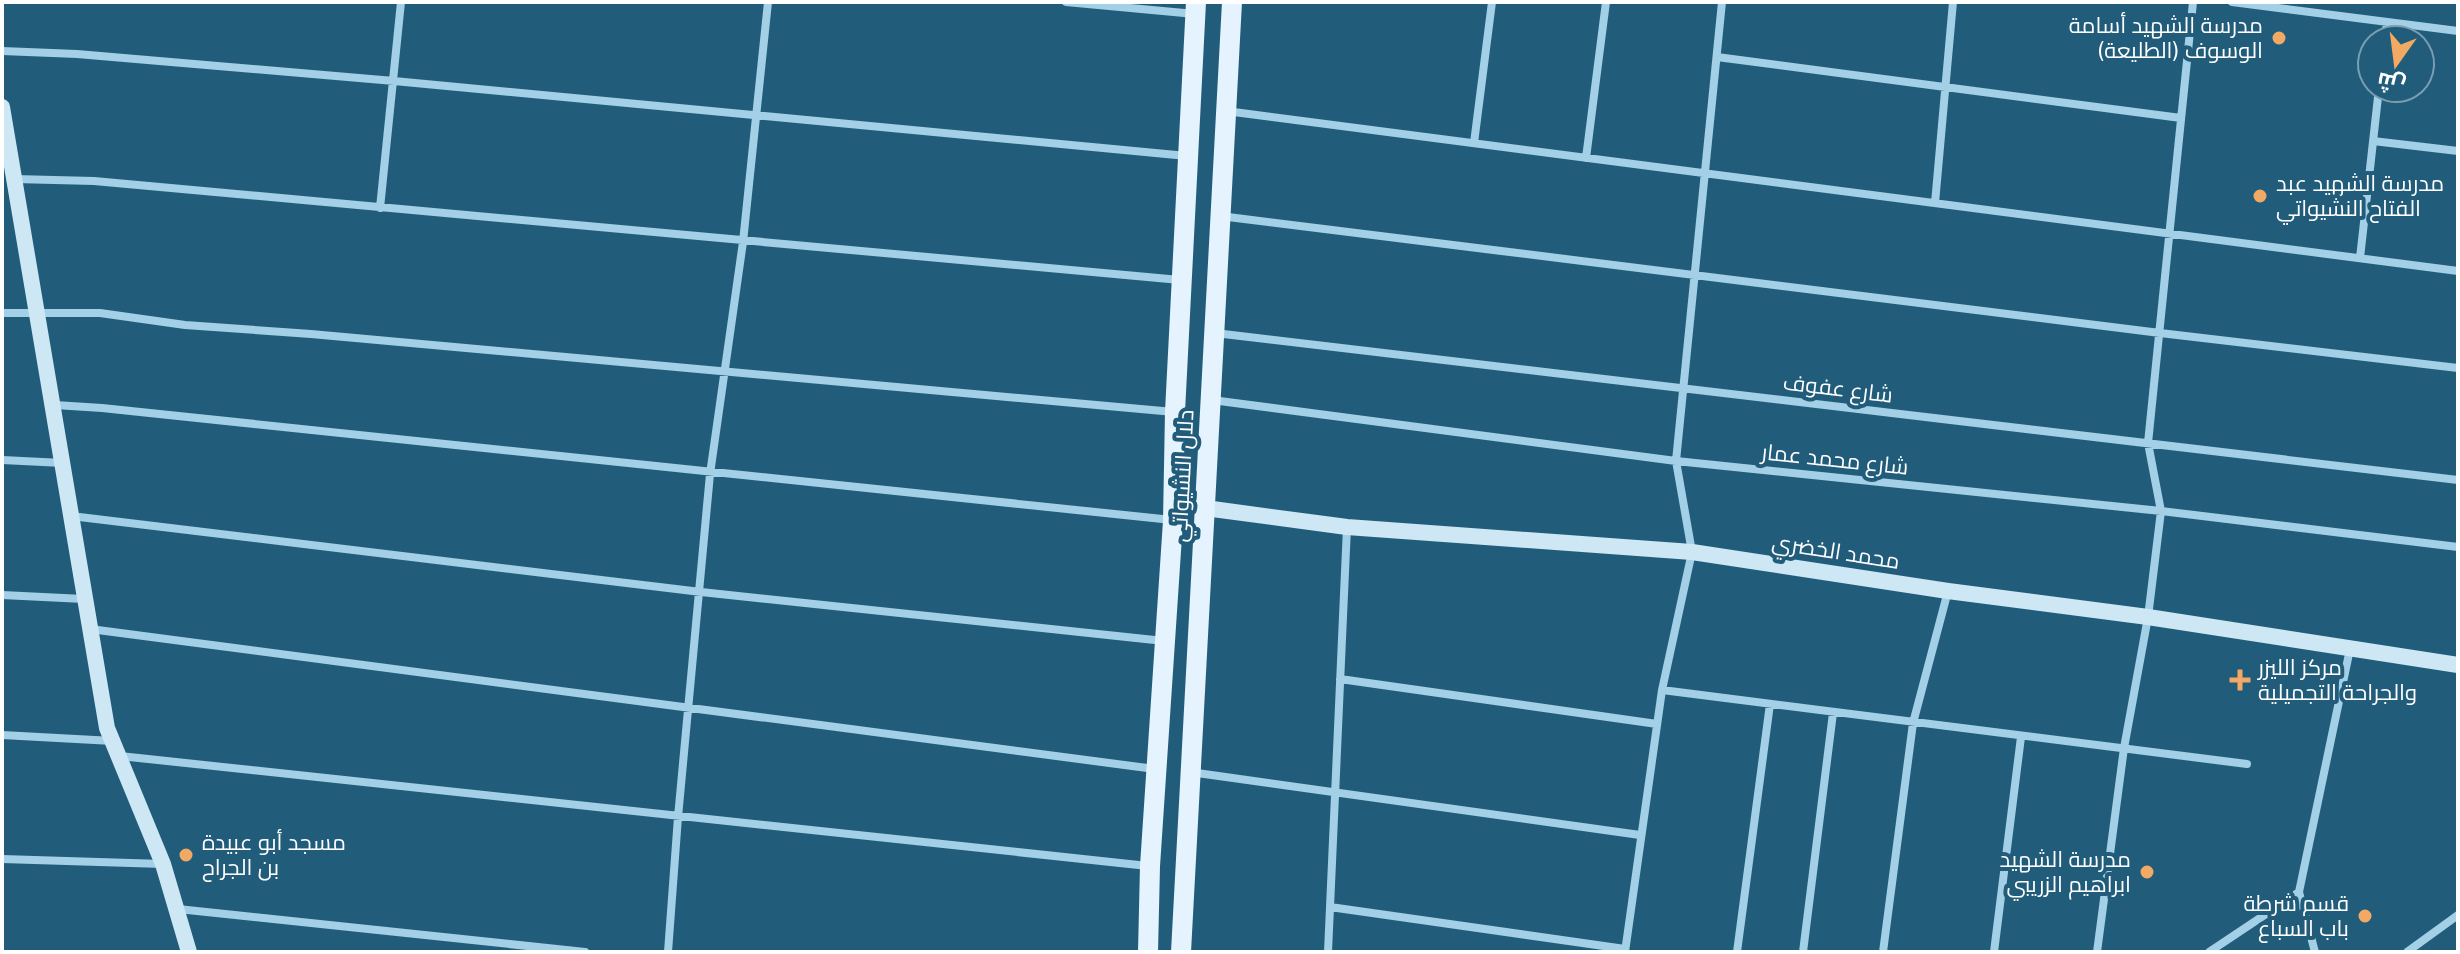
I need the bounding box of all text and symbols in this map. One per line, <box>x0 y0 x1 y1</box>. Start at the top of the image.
place label: مدرسة الشهيد أسامة الوسوف (الطليعة) <box>2069 12 2263 63</box>
north arrow <box>2356 24 2436 104</box>
marker: مدرسة الشهيد أسامة الوسوف (الطليعة) <box>2270 29 2288 47</box>
text: ش <box>2374 66 2408 99</box>
place label: مدرسة الشهيد عبد الفتاح النشيواتي <box>2276 170 2444 225</box>
marker: مدرسة الشهيد عبد الفتاح النشيواتي <box>2251 187 2269 205</box>
street label: شارع عفوف <box>1781 368 1894 410</box>
street label: دلال النشيواتي <box>1166 409 1202 543</box>
street label: شارع محمد عمار <box>1758 438 1910 482</box>
street label: محمد الخضري <box>1770 528 1902 578</box>
place label: مركز الليزر والجراحة التجميلية <box>2256 654 2417 705</box>
marker: مركز الليزر والجراحة التجميلية <box>2229 669 2251 691</box>
place label: مسجد أبو عبيدة بن الجراح <box>202 829 346 882</box>
marker: مسجد أبو عبيدة بن الجراح <box>177 846 195 864</box>
place label: مدرسة الشهيد ابراهيم الزريبي <box>1999 846 2131 901</box>
marker: مدرسة الشهيد ابراهيم الزريبي <box>2138 863 2156 881</box>
place label: قسم شرطة باب السباع <box>2243 890 2349 943</box>
marker: قسم شرطة باب السباع <box>2356 907 2374 925</box>

